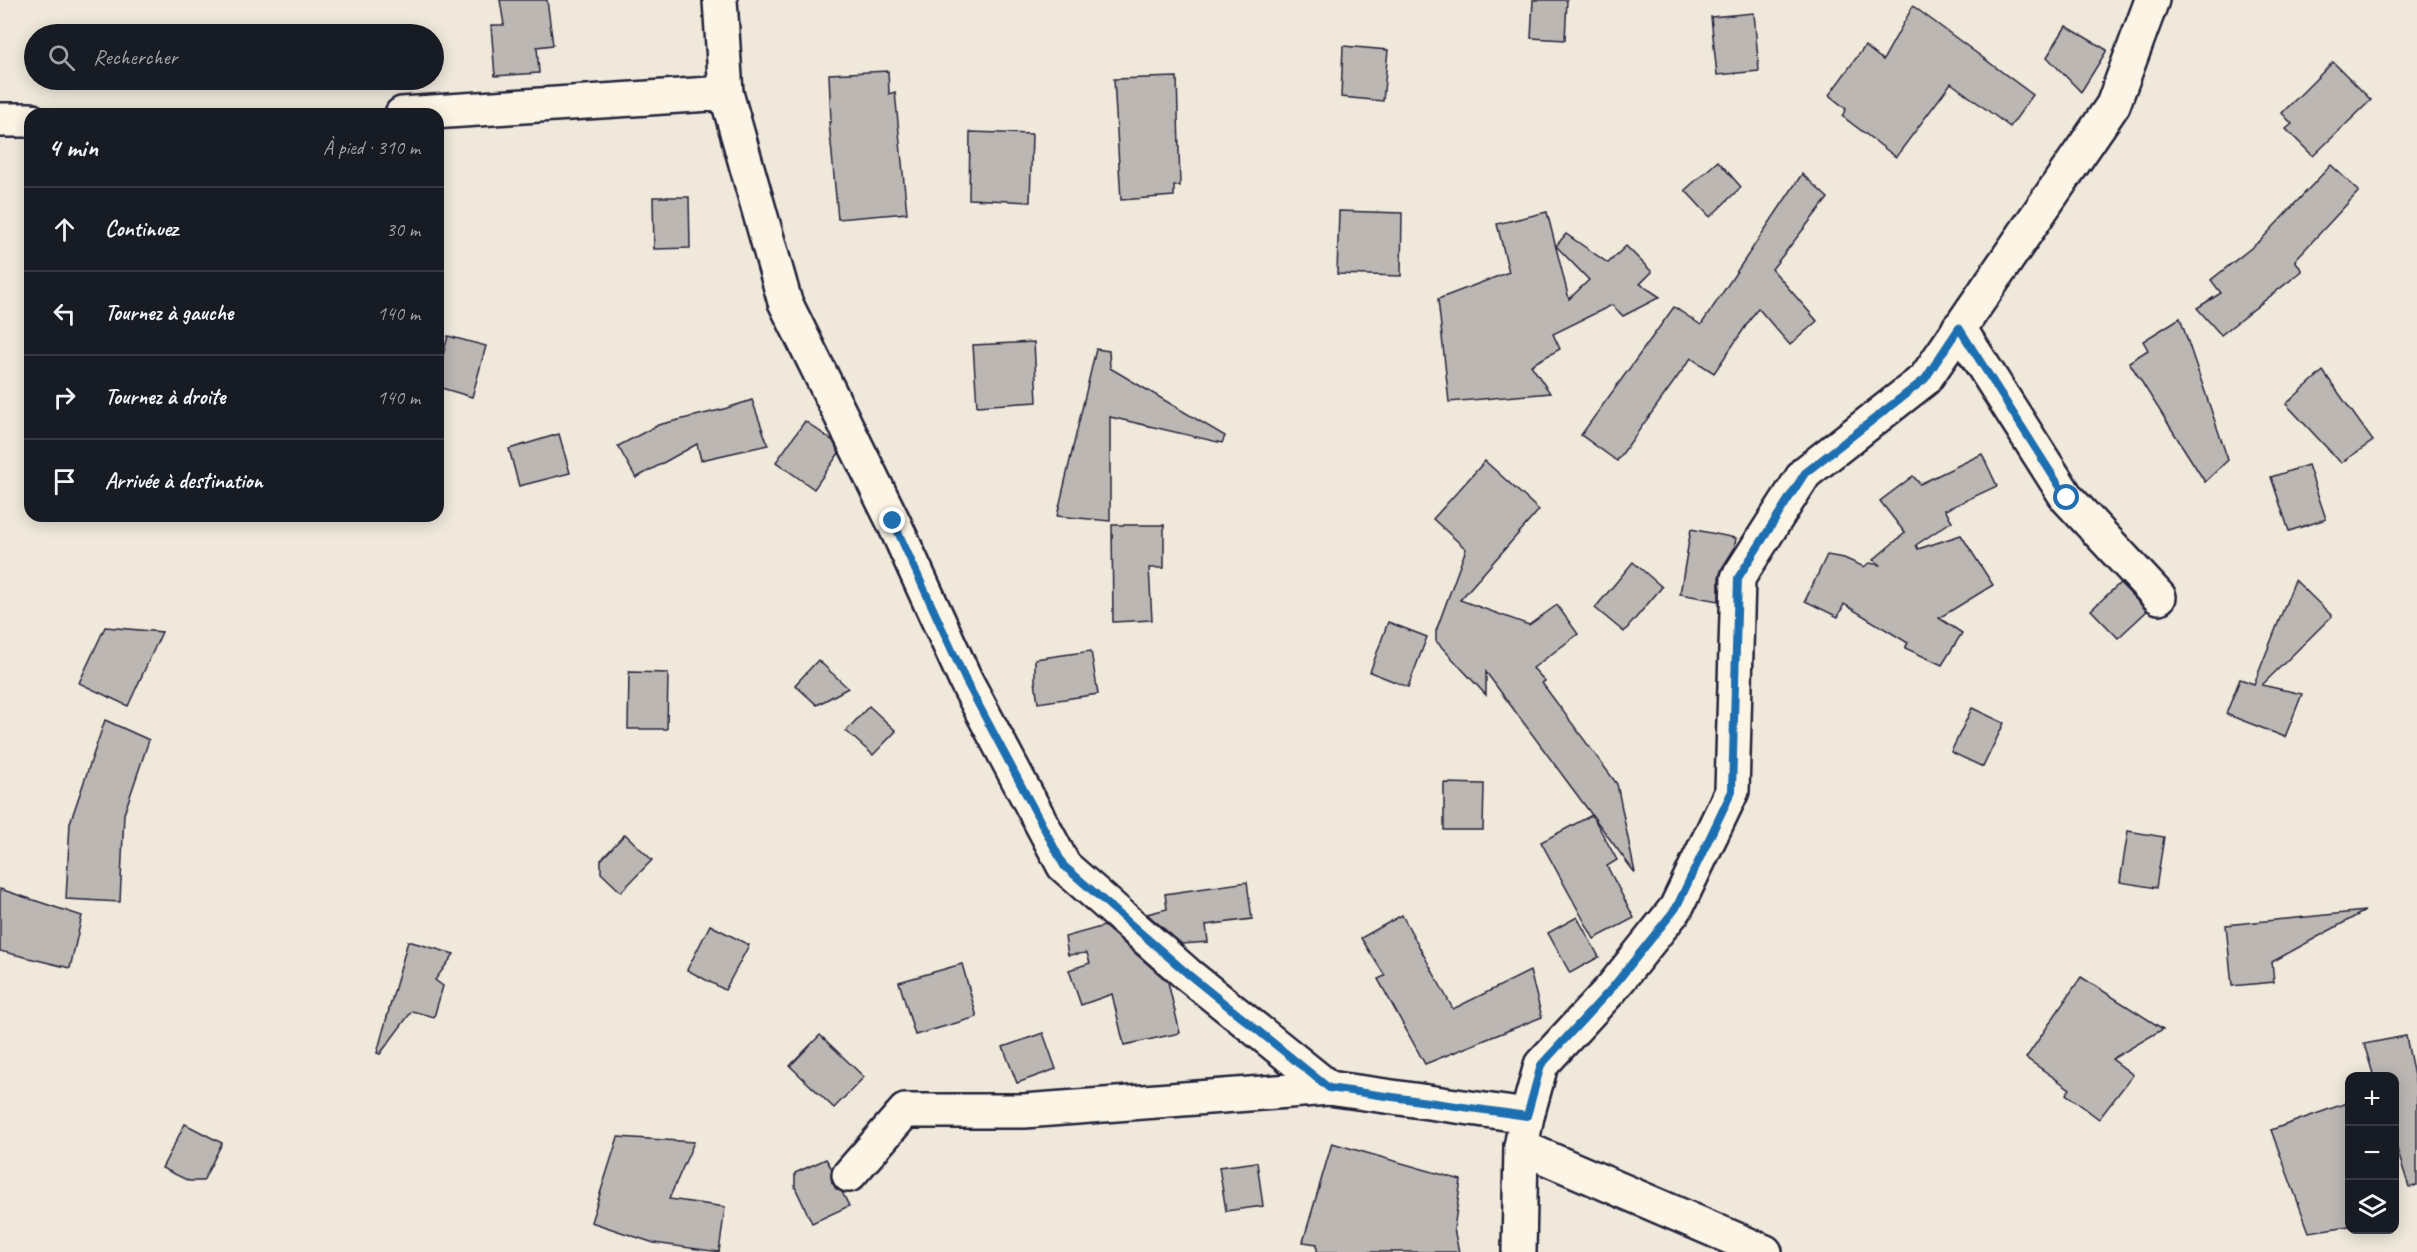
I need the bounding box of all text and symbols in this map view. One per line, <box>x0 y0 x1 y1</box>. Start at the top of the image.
search box <box>24 24 444 90</box>
icon: search <box>45 41 78 74</box>
text: Rechercher <box>93 43 177 71</box>
text: 4 min <box>48 131 98 164</box>
text: À pied · 310 m <box>323 135 420 160</box>
icon: ahead <box>48 213 81 246</box>
text: Continuez <box>105 215 178 243</box>
text: 30 m <box>386 217 420 242</box>
icon: left <box>48 297 81 330</box>
text: Tournez à gauche <box>105 299 233 327</box>
text: 140 m <box>377 301 420 326</box>
icon: right <box>48 381 81 414</box>
text: Tournez à droite <box>105 383 225 411</box>
text: 140 m <box>377 385 420 410</box>
icon: arrive <box>48 465 81 498</box>
text: Arrivée à destination <box>105 467 263 495</box>
route start <box>2053 484 2079 510</box>
route end <box>879 507 905 533</box>
map controls <box>2345 1072 2399 1234</box>
button: + <box>2345 1072 2399 1126</box>
button: − <box>2345 1126 2399 1180</box>
button: layers <box>2345 1180 2399 1234</box>

